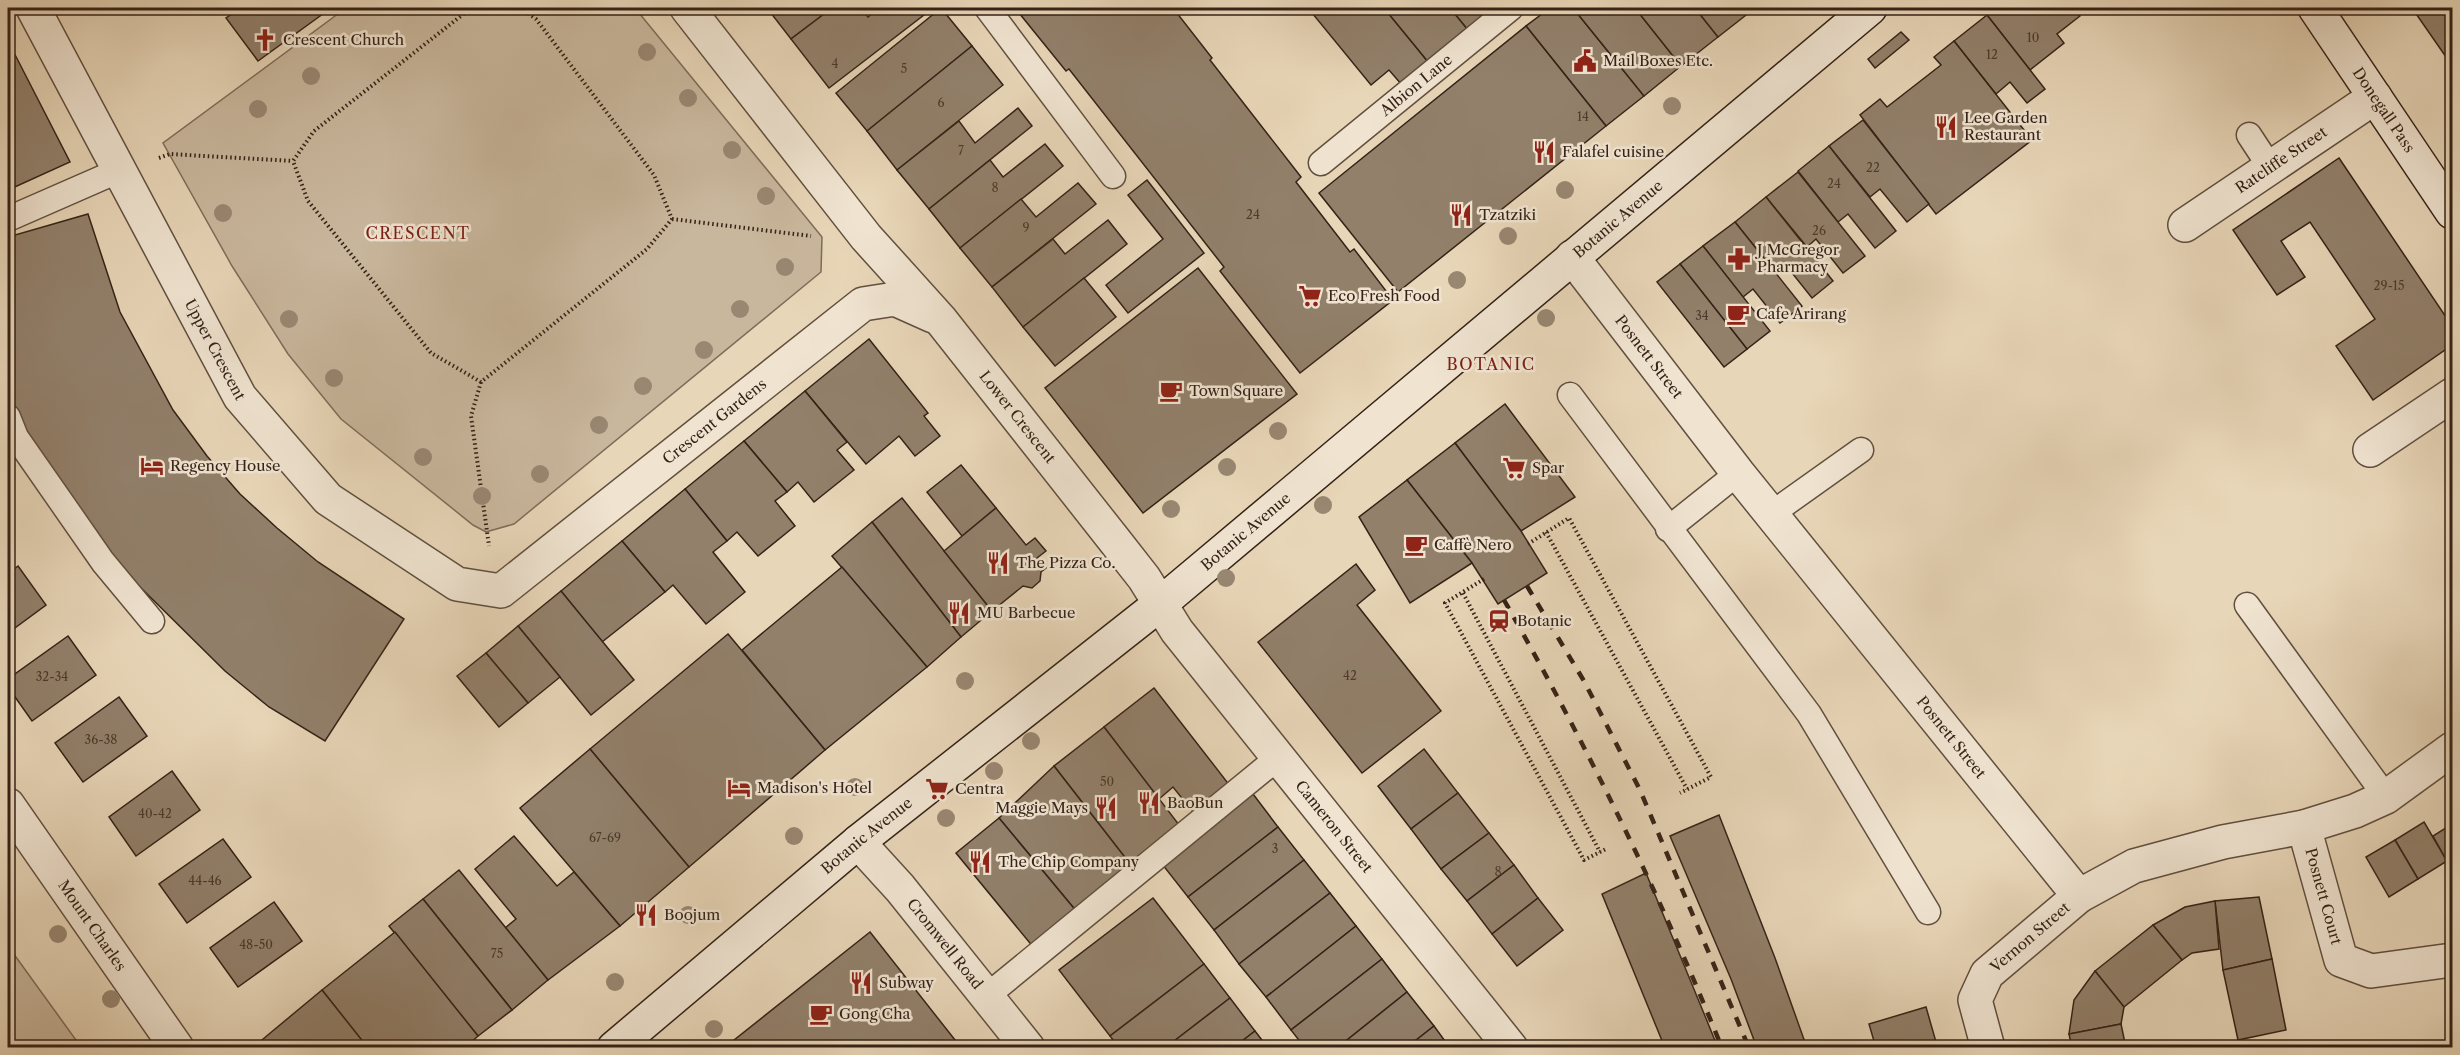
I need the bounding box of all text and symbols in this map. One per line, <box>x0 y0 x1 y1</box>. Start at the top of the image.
church icon: Crescent Church <box>252 27 278 53</box>
place label: Crescent Church <box>283 30 405 49</box>
house number: 10 <box>2027 30 2039 45</box>
house number: 12 <box>1986 47 1998 62</box>
public building icon: Mail Boxes Etc. <box>1572 48 1598 74</box>
street label: Albion Lane <box>1375 50 1456 120</box>
place label: Mail Boxes Etc. <box>1603 51 1713 70</box>
house number: 4 <box>832 56 839 71</box>
house number: 5 <box>901 61 907 76</box>
street label: Donegall Pass <box>2349 64 2419 156</box>
house number: 6 <box>937 95 945 110</box>
place label: Lee Garden Restaurant <box>1964 108 2048 144</box>
house number: 14 <box>1577 109 1589 124</box>
restaurant icon: Lee Garden Restaurant <box>1933 114 1959 140</box>
street label: Ratcliffe Street <box>2232 122 2331 197</box>
restaurant icon: Falafel cuisine <box>1531 139 1557 165</box>
place label: Falafel cuisine <box>1562 142 1664 161</box>
house number: 7 <box>958 143 964 158</box>
house number: 22 <box>1866 160 1880 175</box>
street label: Botanic Avenue <box>1569 176 1667 262</box>
house number: 24 <box>1827 176 1841 191</box>
house number: 8 <box>991 180 999 195</box>
restaurant icon: Tzatziki <box>1448 202 1474 228</box>
place label: Tzatziki <box>1479 205 1536 224</box>
house number: 24 <box>1246 207 1260 222</box>
house number: 9 <box>1022 220 1030 235</box>
district label: CRESCENT <box>365 223 471 243</box>
house number: 26 <box>1812 223 1826 238</box>
place label: J McGregor Pharmacy <box>1755 240 1840 276</box>
pharmacy icon: J McGregor Pharmacy <box>1726 246 1752 272</box>
house number: 29-15 <box>2374 278 2404 293</box>
supermarket icon: Eco Fresh Food <box>1297 283 1323 309</box>
place label: Eco Fresh Food <box>1328 286 1440 305</box>
street label: Upper Crescent <box>181 296 250 404</box>
cafe icon: Cafe Arirang <box>1725 301 1751 327</box>
place label: Cafe Arirang <box>1756 304 1846 323</box>
house number: 34 <box>1695 308 1709 323</box>
street label: Posnett Street <box>1611 311 1688 403</box>
district label: BOTANIC <box>1446 354 1536 374</box>
street label: Lower Crescent <box>975 367 1060 467</box>
street label: Crescent Gardens <box>659 374 770 468</box>
cafe icon: Town Square <box>1158 378 1184 404</box>
place label: Town Square <box>1189 381 1283 400</box>
hotel icon: Regency House <box>139 453 165 479</box>
supermarket icon: Spar <box>1501 455 1527 481</box>
place label: Regency House <box>170 456 280 475</box>
place label: Spar <box>1532 458 1565 477</box>
street label: Botanic Avenue <box>1197 488 1294 575</box>
cafe icon: Caffè Nero <box>1403 532 1429 558</box>
place label: Caffè Nero <box>1434 535 1512 554</box>
restaurant icon: The Pizza Co. <box>985 550 1011 576</box>
place label: The Pizza Co. <box>1016 553 1115 572</box>
restaurant icon: MU Barbecue <box>946 600 972 626</box>
place label: MU Barbecue <box>977 603 1075 622</box>
station icon: Botanic <box>1486 608 1512 634</box>
place label: Botanic <box>1517 611 1572 630</box>
house number: 42 <box>1343 668 1357 683</box>
house number: 32-34 <box>36 669 68 684</box>
street label: Posnett Street <box>1913 692 1991 783</box>
house number: 36-38 <box>85 732 117 747</box>
house number: 50 <box>1100 774 1114 789</box>
hotel icon: Madison's Hotel <box>726 775 752 801</box>
supermarket icon: Centra <box>924 776 950 802</box>
street label: Cameron Street <box>1291 776 1377 877</box>
place label: Madison's Hotel <box>757 778 873 797</box>
place label: Centra <box>955 779 1004 798</box>
restaurant icon: BaoBun <box>1136 790 1162 816</box>
street label: Botanic Avenue <box>817 793 916 878</box>
place label: BaoBun <box>1167 793 1224 812</box>
restaurant icon: Maggie Mays <box>1093 795 1119 821</box>
place label: Maggie Mays <box>995 798 1088 817</box>
house number: 40-42 <box>138 806 172 821</box>
house number: 67-69 <box>589 830 621 845</box>
house number: 3 <box>1272 841 1278 856</box>
street label: Posnett Court <box>2301 846 2346 947</box>
restaurant icon: The Chip Company <box>967 849 993 875</box>
place label: The Chip Company <box>998 852 1140 871</box>
house number: 8 <box>1494 864 1502 879</box>
house number: 44-46 <box>188 873 222 888</box>
street label: Mount Charles <box>54 876 131 975</box>
street label: Cromwell Road <box>903 894 987 993</box>
street label: Vernon Street <box>1985 897 2074 977</box>
restaurant icon: Boojum <box>633 902 659 928</box>
place label: Boojum <box>664 905 720 924</box>
house number: 48-50 <box>239 937 273 952</box>
house number: 75 <box>491 946 503 961</box>
restaurant icon: Subway <box>848 970 874 996</box>
place label: Subway <box>879 973 934 992</box>
cafe icon: Gong Cha <box>808 1001 834 1027</box>
place label: Gong Cha <box>839 1004 911 1023</box>

